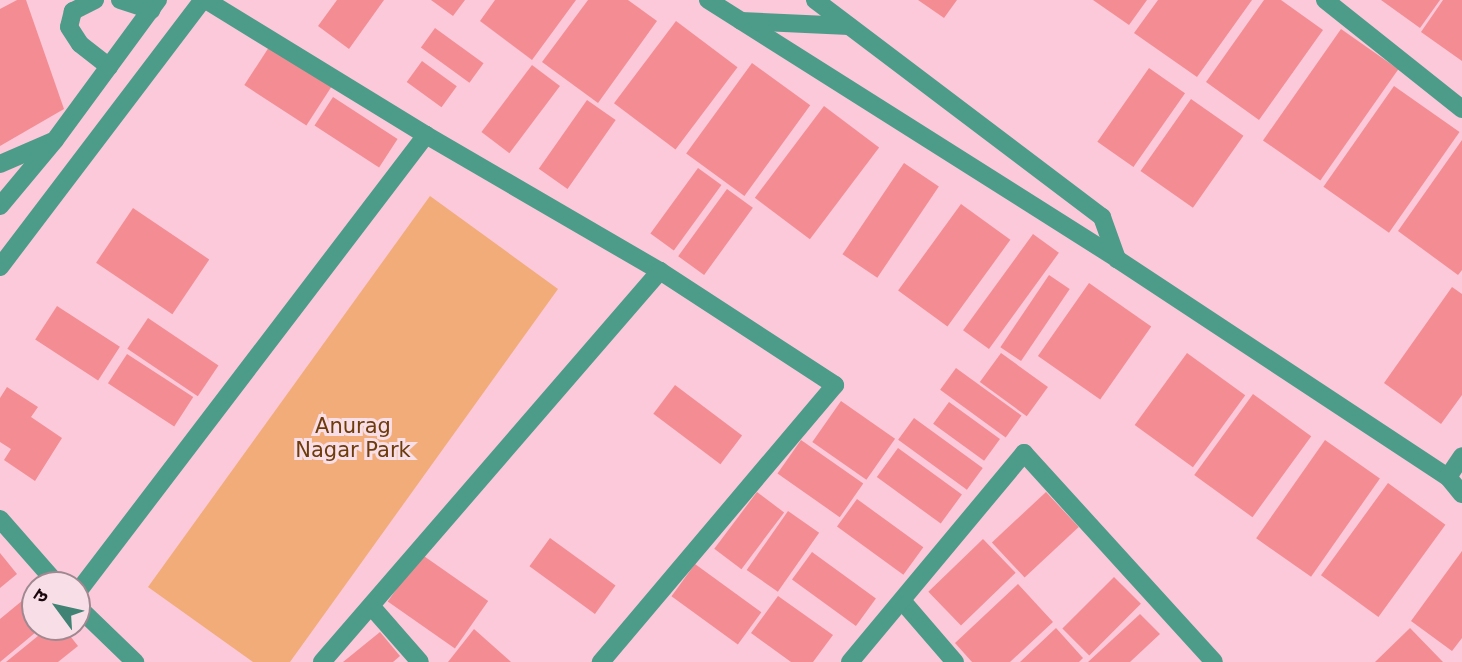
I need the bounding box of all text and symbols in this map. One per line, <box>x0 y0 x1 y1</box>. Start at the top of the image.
park label: Anurag Nagar Park <box>295 413 411 463</box>
north arrow <box>21 571 91 641</box>
text: उ <box>28 585 52 606</box>

